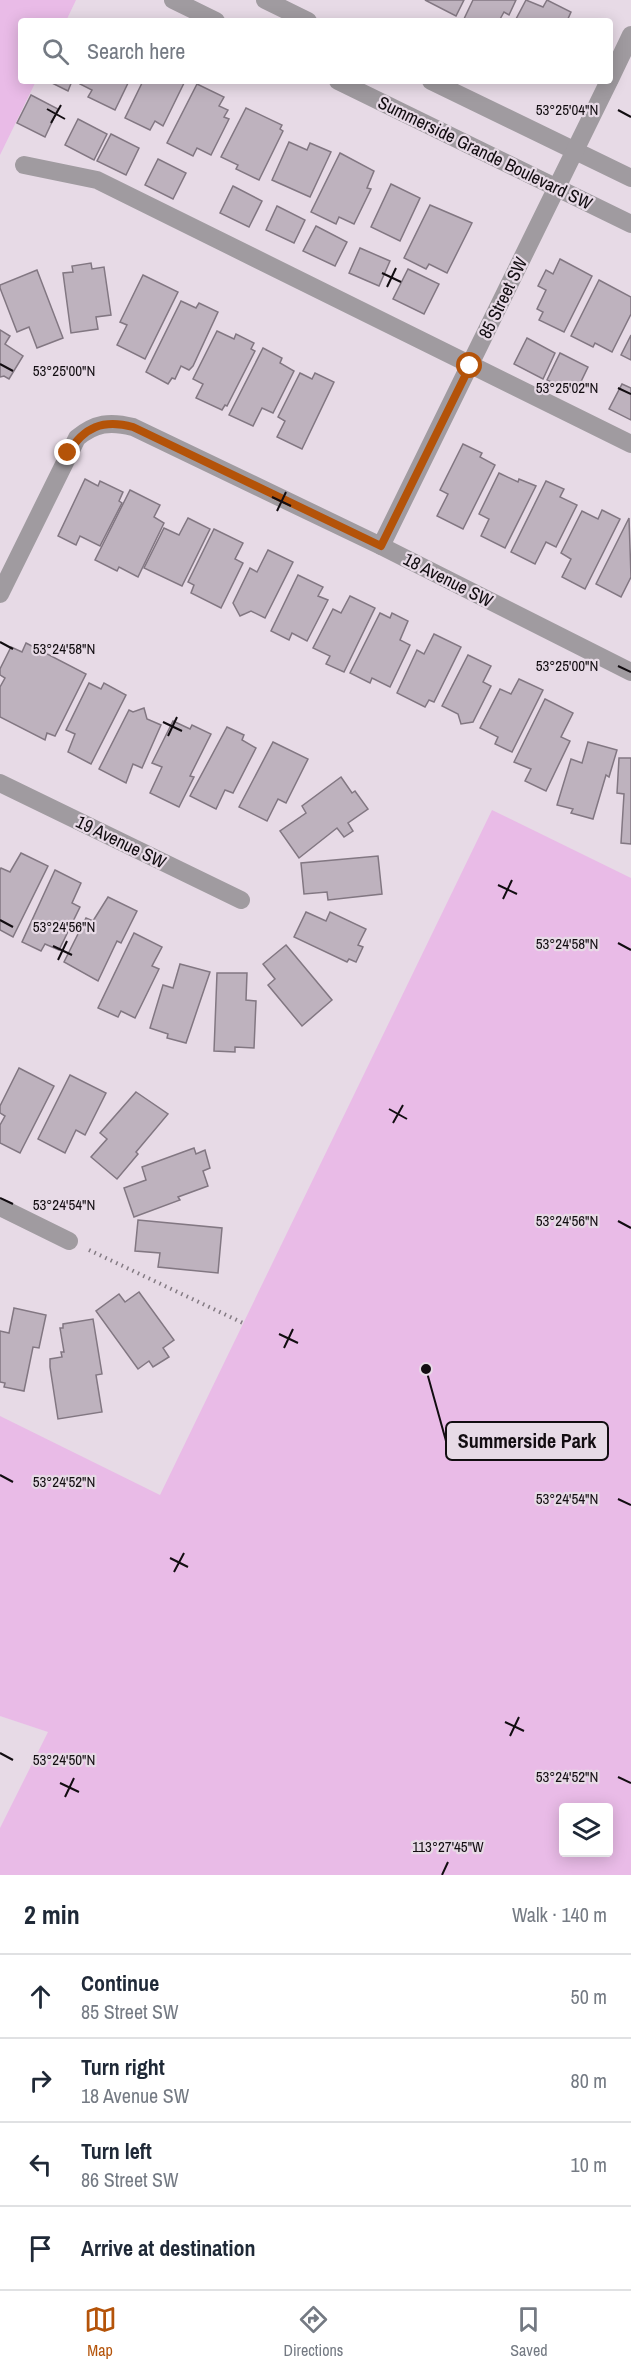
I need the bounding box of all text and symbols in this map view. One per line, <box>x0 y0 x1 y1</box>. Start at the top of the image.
search box <box>18 18 613 84</box>
icon: search <box>39 35 72 68</box>
text: Search here <box>87 36 185 66</box>
street label: Summerside Grande Boulevard SW <box>374 90 597 215</box>
text: 53°25'04"N <box>536 99 598 120</box>
street label: 85 Street SW <box>472 253 533 343</box>
route start <box>456 352 482 378</box>
text: 53°25'00"N <box>33 360 95 381</box>
text: 53°25'02"N <box>536 377 598 398</box>
route end <box>54 439 80 465</box>
street label: 18 Avenue SW <box>399 546 497 613</box>
text: 53°24'58"N <box>33 638 95 659</box>
text: 53°25'00"N <box>536 655 598 676</box>
street label: 19 Avenue SW <box>72 809 171 874</box>
text: 53°24'56"N <box>33 916 95 937</box>
text: 53°24'58"N <box>536 933 598 954</box>
text: 53°24'54"N <box>33 1194 95 1215</box>
text: 53°24'56"N <box>536 1210 598 1231</box>
callout: Summerside Park <box>446 1422 608 1460</box>
text: Summerside Park <box>458 1427 597 1454</box>
text: 53°24'52"N <box>33 1471 95 1492</box>
text: 53°24'54"N <box>536 1488 598 1509</box>
text: 53°24'50"N <box>33 1749 95 1770</box>
text: 53°24'52"N <box>536 1766 598 1787</box>
map controls <box>559 1803 613 1857</box>
button: layers <box>559 1803 613 1857</box>
text: 113°27'45"W <box>412 1836 484 1857</box>
text: 2 min <box>24 1897 80 1932</box>
text: Walk · 140 m <box>512 1901 607 1928</box>
text: Continue <box>81 1968 159 1998</box>
icon: ahead <box>24 1980 57 2013</box>
text: 50 m <box>571 1983 607 2010</box>
text: 85 Street SW <box>81 1998 179 2025</box>
text: Turn right <box>81 2052 165 2082</box>
icon: right <box>24 2064 57 2097</box>
text: 80 m <box>571 2067 607 2094</box>
text: 18 Avenue SW <box>81 2082 189 2109</box>
text: Turn left <box>81 2136 152 2166</box>
icon: left <box>24 2148 57 2181</box>
text: 10 m <box>571 2151 607 2178</box>
text: 86 Street SW <box>81 2166 179 2193</box>
icon: arrive <box>24 2232 57 2265</box>
text: Arrive at destination <box>81 2233 255 2263</box>
tab: Map <box>84 2303 117 2361</box>
tab: Directions <box>284 2303 343 2361</box>
tab: Saved <box>510 2303 548 2361</box>

